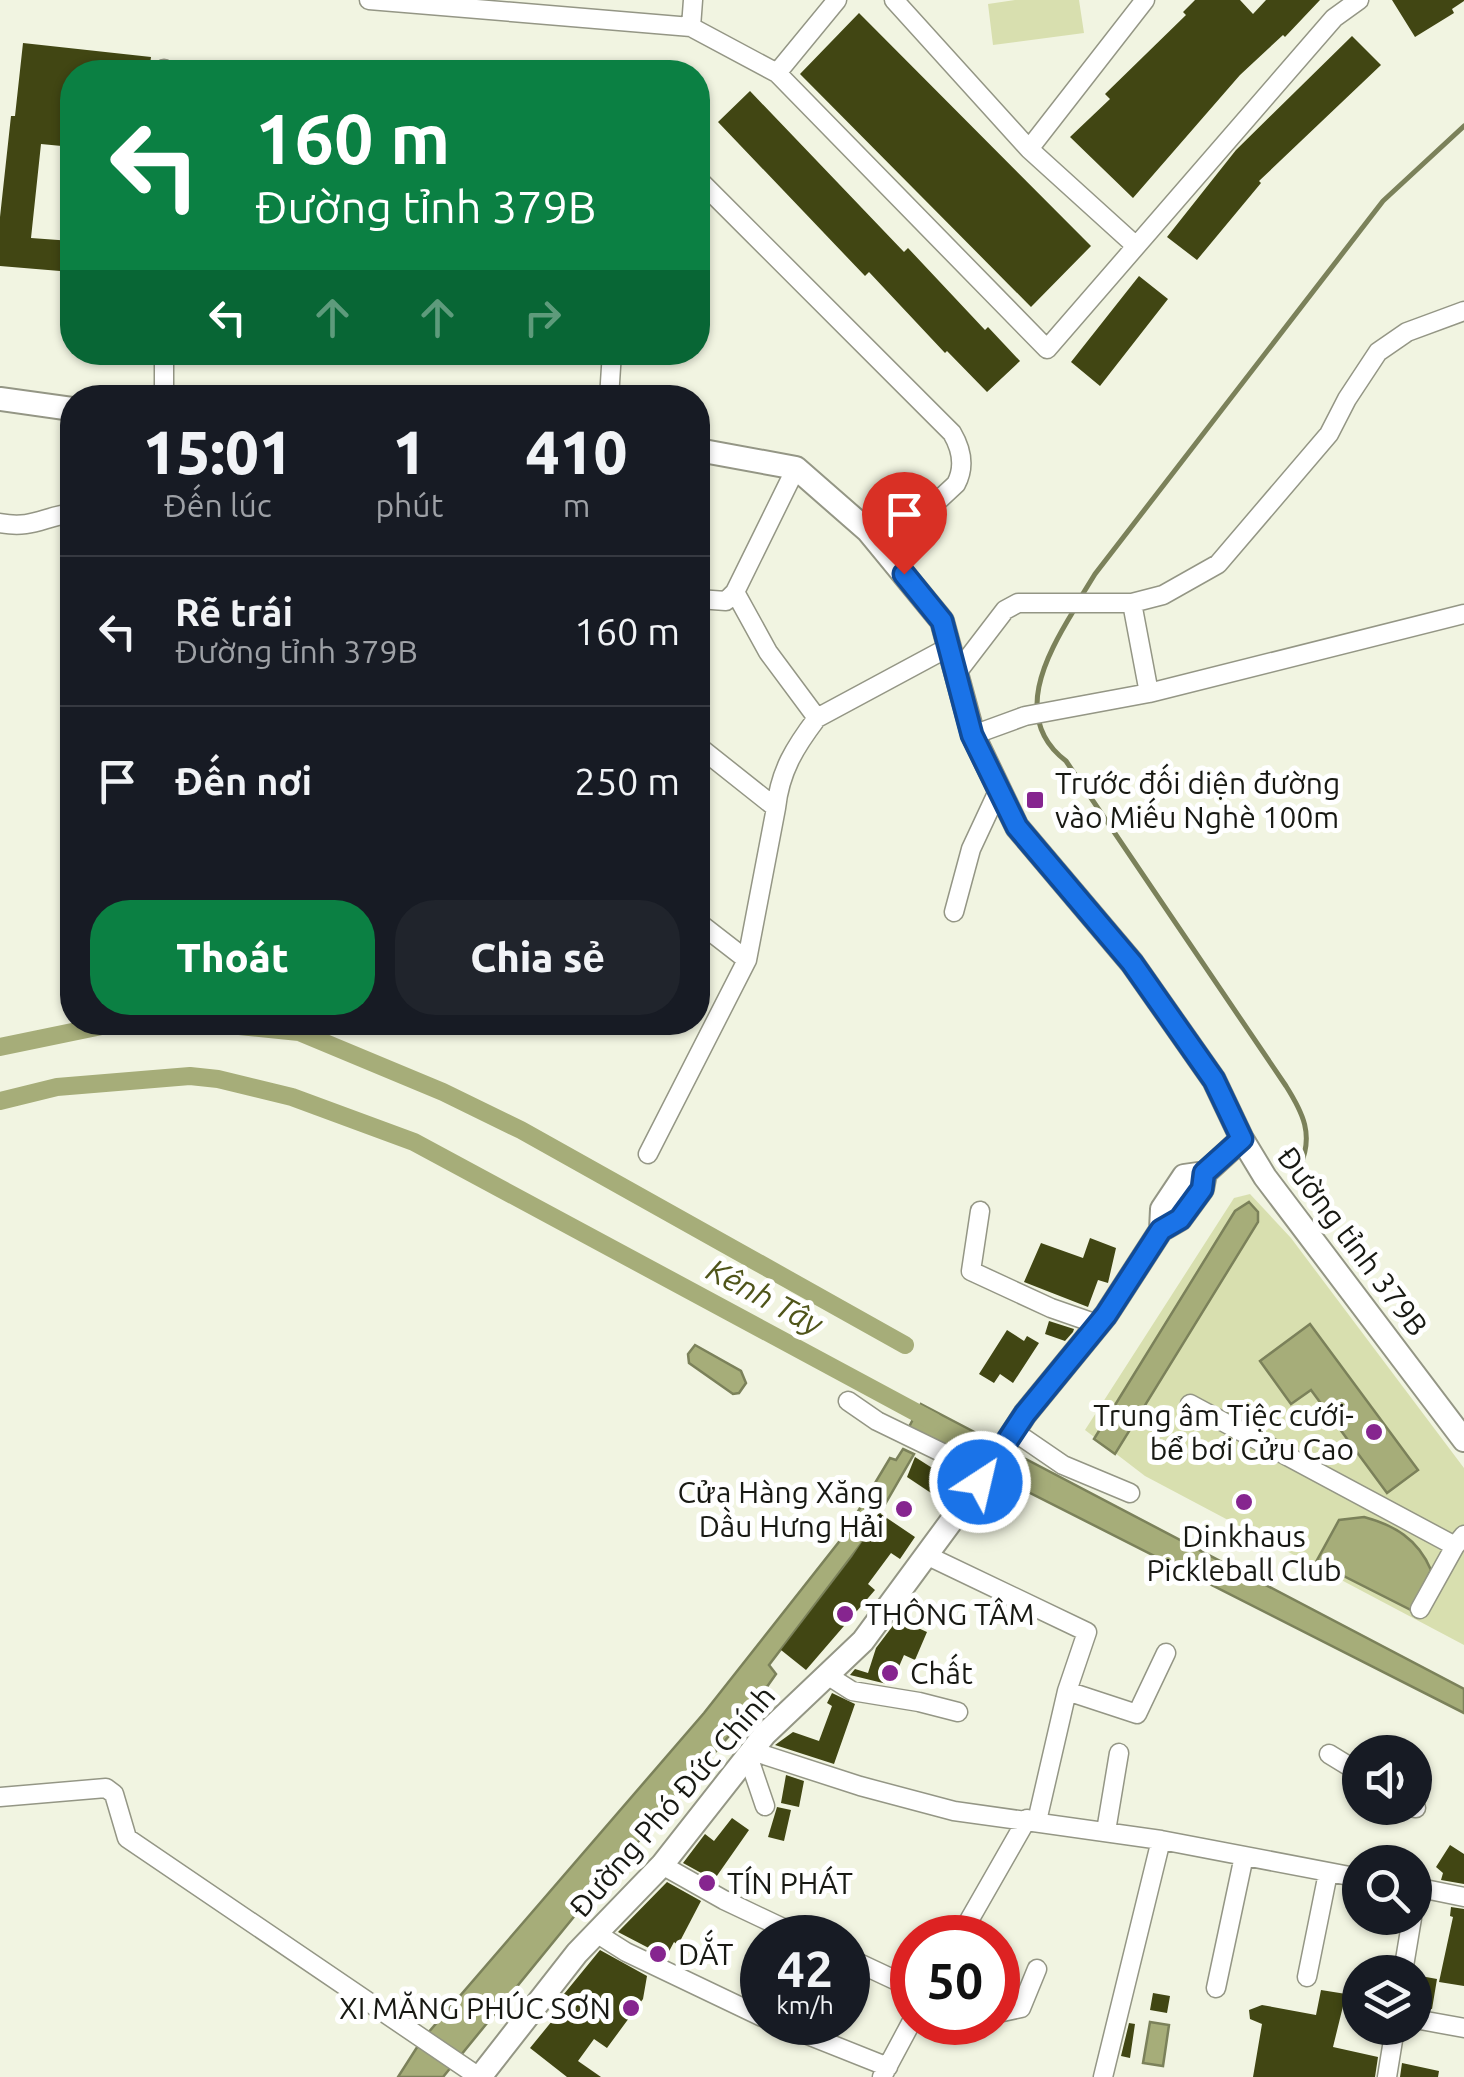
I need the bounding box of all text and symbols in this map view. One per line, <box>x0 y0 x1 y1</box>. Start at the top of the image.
text: 160 m <box>255 99 450 177</box>
icon: left <box>90 100 220 230</box>
text: Đường tỉnh 379B <box>255 181 596 232</box>
icon: left <box>200 290 255 345</box>
icon: ahead <box>305 290 360 345</box>
icon: ahead <box>410 290 465 345</box>
icon: right <box>515 290 570 345</box>
text: 15:01 <box>143 418 293 485</box>
text: 1 <box>392 418 426 485</box>
text: 410 <box>526 418 627 485</box>
pin <box>862 472 947 575</box>
text: Đến lúc <box>164 487 272 523</box>
text: phút <box>375 487 443 523</box>
text: m <box>563 487 590 523</box>
icon: arrive <box>877 487 932 542</box>
text: Rẽ trái <box>175 591 293 633</box>
icon: left <box>90 604 145 659</box>
text: 160 m <box>574 610 680 652</box>
text: Đường tỉnh 379B <box>175 633 418 669</box>
icon: arrive <box>90 754 145 809</box>
text: Đến nơi <box>175 760 312 802</box>
text: 250 m <box>574 760 680 802</box>
place label: Trước đối diện đường vào Miếu Nghè 100m <box>1055 763 1340 834</box>
marker: Trước đối diện đường vào Miếu Nghè 100m <box>1024 789 1046 811</box>
button: Thoát <box>90 900 375 1015</box>
button: Chia sẻ <box>395 900 680 1015</box>
street label: Đường tỉnh 379B <box>1271 1140 1435 1342</box>
water label: Kênh Tây <box>701 1251 830 1342</box>
place label: Trung âm Tiệc cưới- bể bơi Cửu Cao <box>1093 1398 1354 1466</box>
marker: Trung âm Tiệc cưới- bể bơi Cửu Cao <box>1363 1421 1385 1443</box>
position arrow <box>928 1430 1032 1534</box>
place label: Cửa Hàng Xăng Dầu Hưng Hải <box>677 1475 884 1543</box>
marker: Dinkhaus Pickleball Club <box>1233 1491 1255 1513</box>
marker: Cửa Hàng Xăng Dầu Hưng Hải <box>893 1498 915 1520</box>
place label: Dinkhaus Pickleball Club <box>1146 1519 1342 1587</box>
place label: THÔNG TÂM <box>865 1597 1035 1631</box>
marker: THÔNG TÂM <box>834 1603 856 1625</box>
place label: Chất <box>910 1653 973 1690</box>
marker: Chất <box>879 1662 901 1684</box>
street label: Đường Phó Đức Chính <box>562 1679 782 1923</box>
map controls <box>1342 1735 1432 2045</box>
button: sound <box>1342 1735 1432 1825</box>
button: search <box>1342 1845 1432 1935</box>
place label: TÍN PHÁT <box>727 1865 853 1900</box>
marker: TÍN PHÁT <box>696 1872 718 1894</box>
speed limit sign: 50 <box>890 1915 1020 2045</box>
place label: DẮT <box>678 1929 734 1971</box>
text: 42 <box>777 1940 833 1996</box>
marker: DẮT <box>647 1943 669 1965</box>
button: layers <box>1342 1955 1432 2045</box>
place label: XI MĂNG PHÚC SƠN <box>339 1990 611 2025</box>
text: km/h <box>776 1991 834 2019</box>
marker: XI MĂNG PHÚC SƠN <box>620 1997 642 2019</box>

